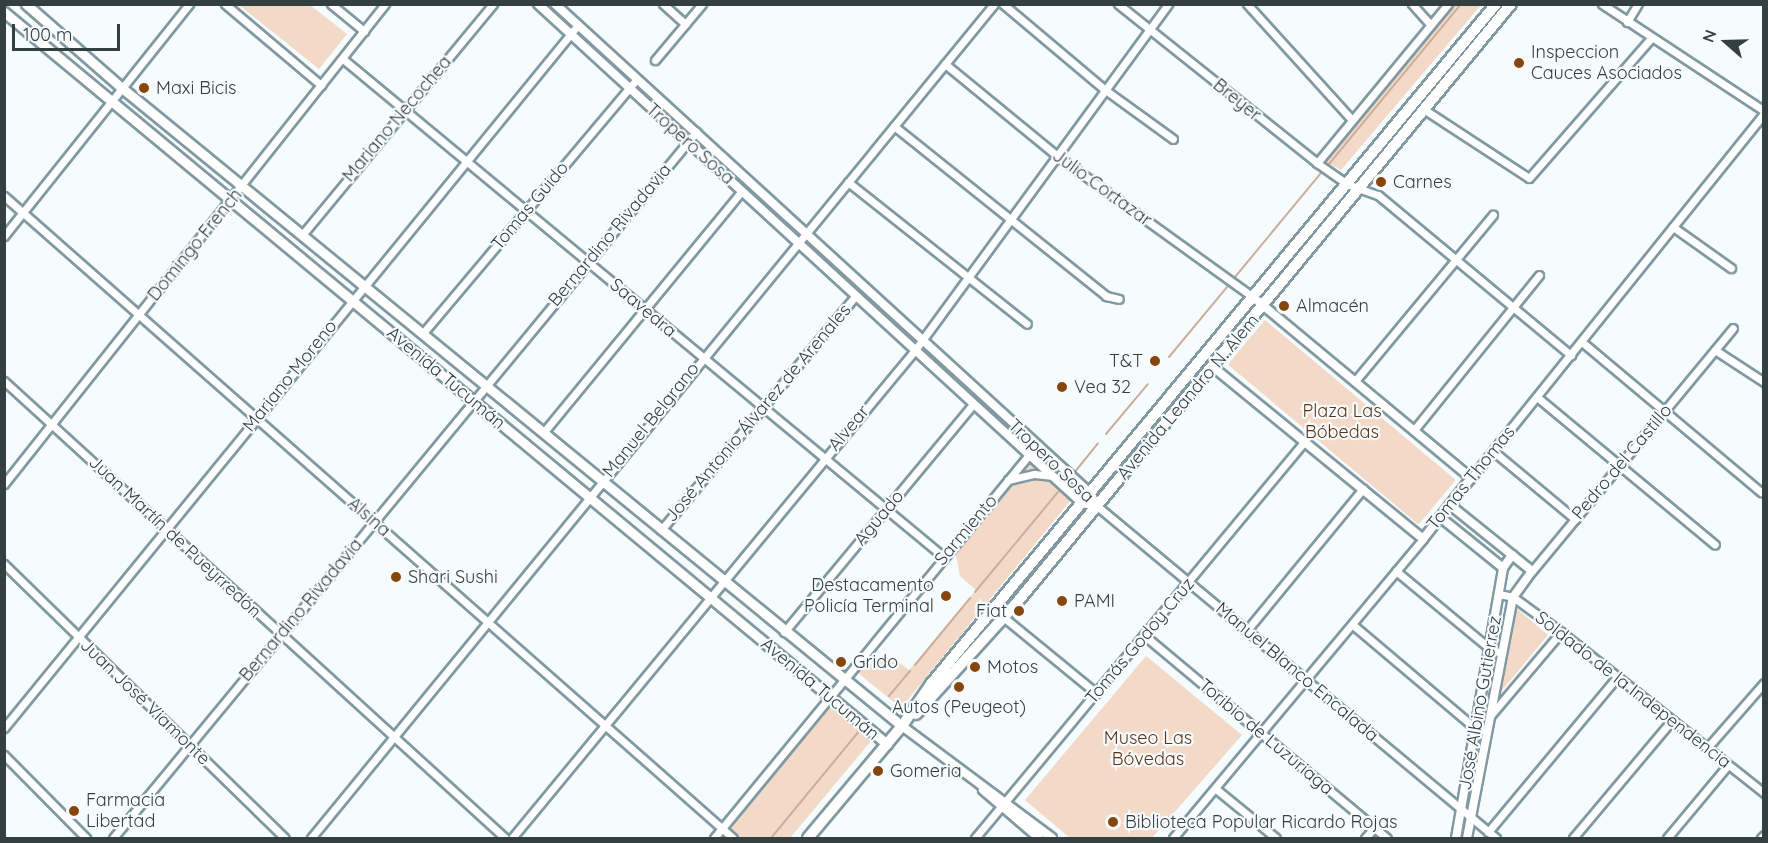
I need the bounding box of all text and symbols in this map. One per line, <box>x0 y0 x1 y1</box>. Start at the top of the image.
scale bar <box>15 12 123 50</box>
north arrow <box>1696 12 1756 72</box>
text: 100 m <box>23 23 72 46</box>
text: N <box>1698 27 1720 45</box>
place label: Inspeccion Cauces Asociados <box>1531 42 1682 84</box>
street label: Mariano Necochea <box>338 52 456 186</box>
marker: Inspeccion Cauces Asociados <box>1512 56 1526 70</box>
street label: Breyer <box>1209 74 1265 126</box>
place label: Maxi Bicis <box>156 77 236 99</box>
marker: Maxi Bicis <box>137 81 151 95</box>
street label: Tropero Sosa <box>641 99 739 189</box>
street label: Julio Cortazar <box>1048 145 1156 231</box>
street label: Tomas Guido <box>487 157 573 255</box>
street label: Bernardino Rivadavia <box>544 159 676 311</box>
place label: Carnes <box>1393 171 1452 193</box>
marker: Carnes <box>1374 175 1388 189</box>
street label: Domingo French <box>143 185 247 305</box>
street label: Saavedra <box>605 274 681 342</box>
place label: Almacén <box>1296 295 1369 317</box>
marker: Almacén <box>1277 299 1291 313</box>
street label: José Antonio Álvarez de Arenales <box>660 300 856 526</box>
street label: Avenida Leandro N. Alem <box>1112 310 1264 484</box>
street label: Mariano Moreno <box>238 316 342 436</box>
street label: Avenida Tucumán <box>382 322 510 434</box>
place label: T&T <box>1109 350 1143 372</box>
marker: T&T <box>1148 354 1162 368</box>
street label: Manuel Belgrano <box>598 358 704 482</box>
place label: Vea 32 <box>1074 376 1131 398</box>
marker: Vea 32 <box>1055 380 1069 394</box>
street label: Pedro del Castillo <box>1567 400 1677 524</box>
street label: Alvear <box>824 401 874 455</box>
park label: Plaza Las Bóbedas <box>1302 401 1382 444</box>
street label: Tropero Sosa <box>1004 415 1098 507</box>
street label: Tomas Thomas <box>1422 421 1520 535</box>
street label: Juan Martín de Pueyrredón <box>84 451 266 623</box>
street label: Aguado <box>850 486 908 550</box>
street label: Sarmiento <box>930 490 1002 570</box>
street label: Alsina <box>343 493 395 541</box>
street label: Bernardino Rivadavia <box>235 534 367 686</box>
place label: Shari Sushi <box>408 566 498 588</box>
marker: Shari Sushi <box>389 570 403 584</box>
street label: Tomás Godoy Cruz <box>1081 573 1199 709</box>
place label: Destacamento Policía Terminal <box>804 575 934 618</box>
marker: Destacamento Policía Terminal <box>939 589 953 603</box>
place label: PAMI <box>1074 590 1115 612</box>
marker: PAMI <box>1055 594 1069 608</box>
street label: Manuel Blanco Encalada <box>1211 598 1383 746</box>
place label: Fiat <box>976 600 1007 622</box>
marker: Fiat <box>1012 604 1026 618</box>
street label: Soldado de la Independencia <box>1531 607 1735 773</box>
street label: José Albino Gutierrez <box>1454 614 1506 792</box>
street label: Avenida Tucumán <box>756 633 884 745</box>
street label: Juan José Viamonte <box>76 634 214 770</box>
place label: Grido <box>853 651 898 673</box>
marker: Grido <box>834 655 848 669</box>
place label: Motos <box>987 656 1038 678</box>
marker: Motos <box>968 660 982 674</box>
street label: Toribio de Luzuriaga <box>1194 674 1338 800</box>
marker: Autos (Peugeot) <box>952 680 966 694</box>
place label: Autos (Peugeot) <box>892 696 1026 718</box>
park label: Museo Las Bóvedas <box>1104 728 1192 771</box>
place label: Gomeria <box>890 760 962 782</box>
marker: Gomeria <box>871 764 885 778</box>
place label: Farmacia Libertad <box>86 790 165 832</box>
marker: Farmacia Libertad <box>67 804 81 818</box>
place label: Biblioteca Popular Ricardo Rojas <box>1125 811 1398 833</box>
marker: Biblioteca Popular Ricardo Rojas <box>1106 815 1120 829</box>

